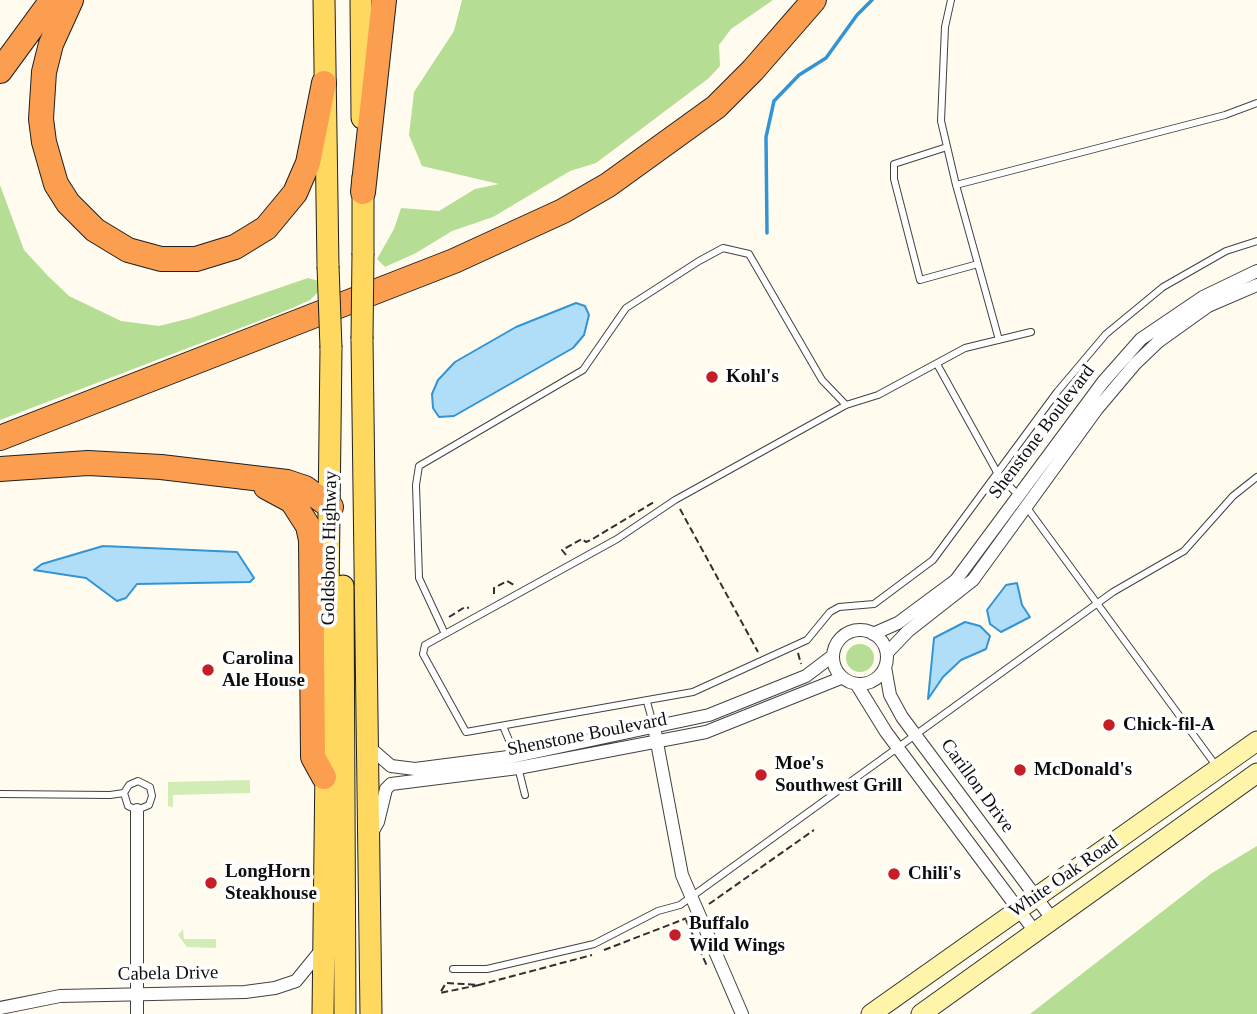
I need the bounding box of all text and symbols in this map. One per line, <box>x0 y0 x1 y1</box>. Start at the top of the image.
street label: Shenstone Boulevard <box>984 360 1100 504</box>
place label: Kohl's <box>726 366 779 388</box>
marker: Kohl's <box>704 369 720 385</box>
street label: Goldsboro Highway <box>317 471 343 625</box>
place label: Carolina Ale House <box>222 648 305 692</box>
marker: Carolina Ale House <box>200 662 216 678</box>
street label: Shenstone Boulevard <box>505 708 669 762</box>
place label: Chick-fil-A <box>1123 714 1215 736</box>
marker: Chick-fil-A <box>1101 717 1117 733</box>
street label: Carillon Drive <box>935 735 1019 837</box>
place label: Moe's Southwest Grill <box>775 753 902 797</box>
place label: McDonald's <box>1034 759 1132 781</box>
marker: McDonald's <box>1012 762 1028 778</box>
marker: Moe's Southwest Grill <box>753 767 769 783</box>
street label: White Oak Road <box>1005 831 1123 923</box>
place label: LongHorn Steakhouse <box>225 861 317 905</box>
place label: Chili's <box>908 863 961 885</box>
marker: Chili's <box>886 866 902 882</box>
marker: LongHorn Steakhouse <box>203 875 219 891</box>
place label: Buffalo Wild Wings <box>689 913 785 957</box>
marker: Buffalo Wild Wings <box>667 927 683 943</box>
street label: Cabela Drive <box>117 962 219 986</box>

